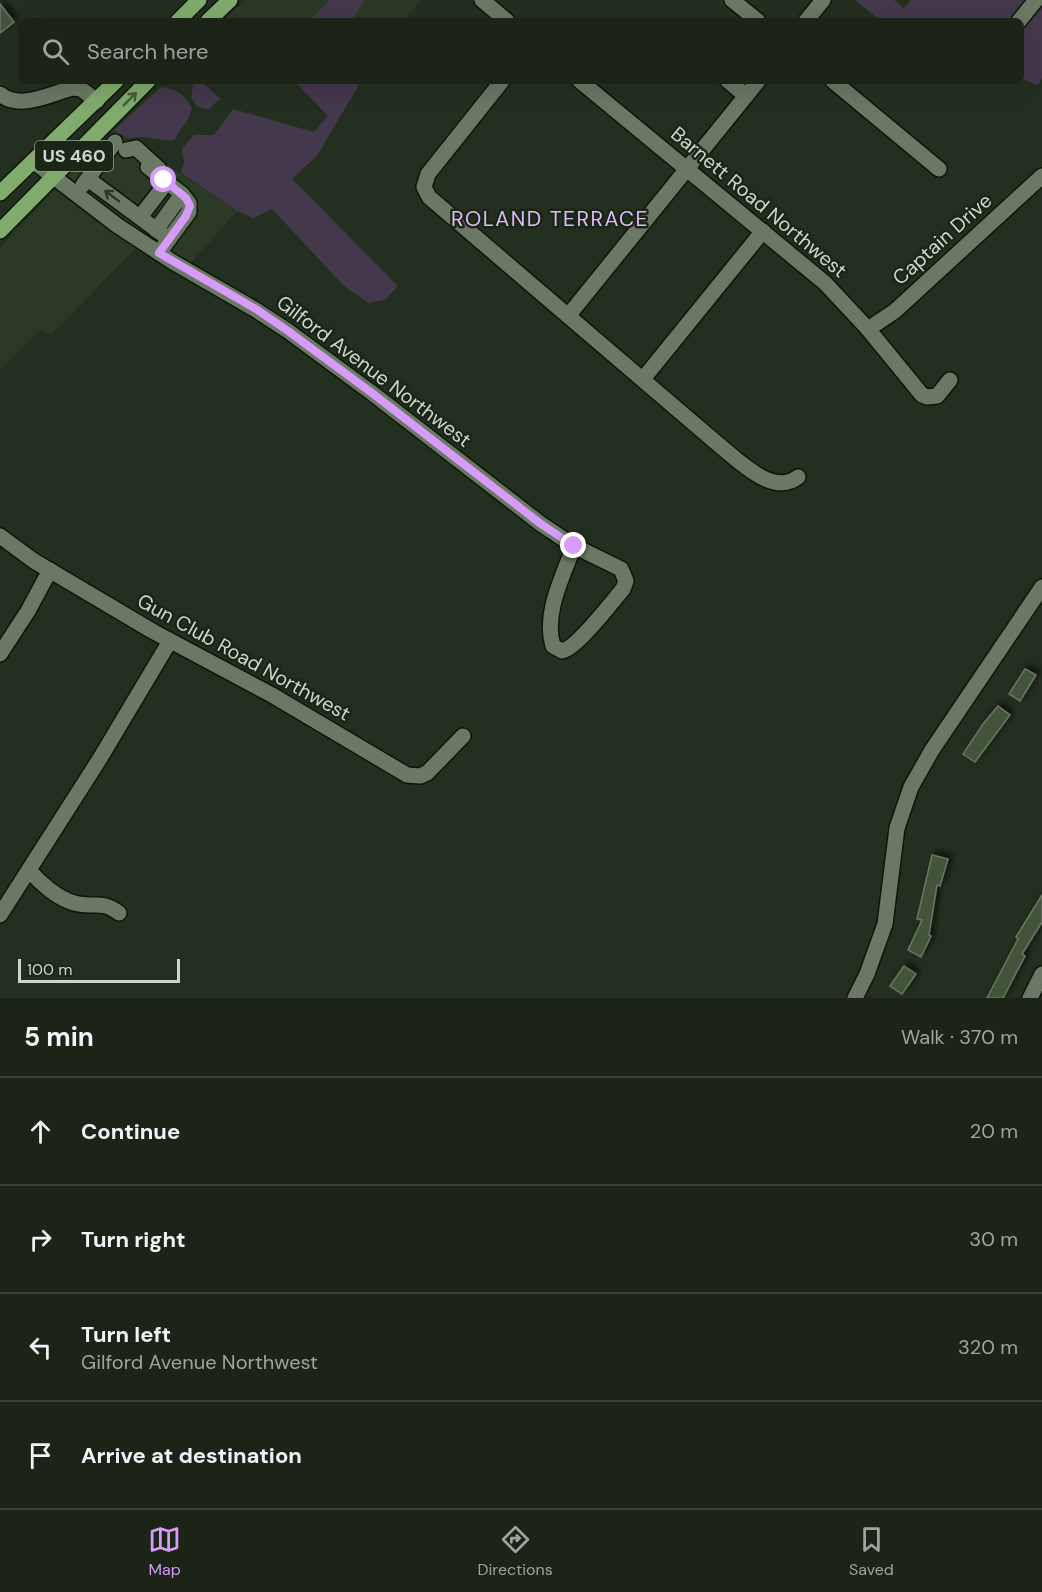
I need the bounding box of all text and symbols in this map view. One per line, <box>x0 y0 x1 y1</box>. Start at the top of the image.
search box <box>18 18 1024 84</box>
icon: search <box>39 35 72 68</box>
text: Search here <box>87 37 208 66</box>
one-way arrow <box>122 92 137 107</box>
street label: Barnett Road Northwest <box>666 121 852 283</box>
road number: US 460 <box>35 141 113 171</box>
route start <box>150 166 176 192</box>
street label: Captain Drive <box>887 188 997 290</box>
one-way arrow <box>104 190 120 203</box>
district label: ROLAND TERRACE <box>451 205 649 233</box>
street label: Gilford Avenue Northwest <box>272 289 477 453</box>
route end <box>560 532 586 558</box>
street label: Gun Club Road Northwest <box>133 588 355 727</box>
scale bar <box>18 956 180 983</box>
text: 100 m <box>27 959 72 980</box>
text: 5 min <box>24 1020 94 1054</box>
text: Walk · 370 m <box>901 1024 1018 1050</box>
icon: ahead <box>24 1115 57 1148</box>
text: Continue <box>81 1117 180 1146</box>
text: 20 m <box>970 1118 1018 1144</box>
icon: right <box>24 1223 57 1256</box>
text: Turn right <box>81 1225 186 1254</box>
text: 30 m <box>969 1226 1018 1252</box>
text: Turn left <box>81 1320 171 1349</box>
icon: left <box>24 1331 57 1364</box>
text: 320 m <box>958 1334 1018 1360</box>
text: Gilford Avenue Northwest <box>81 1349 318 1375</box>
icon: arrive <box>24 1439 57 1472</box>
text: Arrive at destination <box>81 1441 302 1470</box>
tab: Map <box>148 1523 181 1580</box>
tab: Directions <box>477 1523 553 1580</box>
tab: Saved <box>849 1523 894 1580</box>

